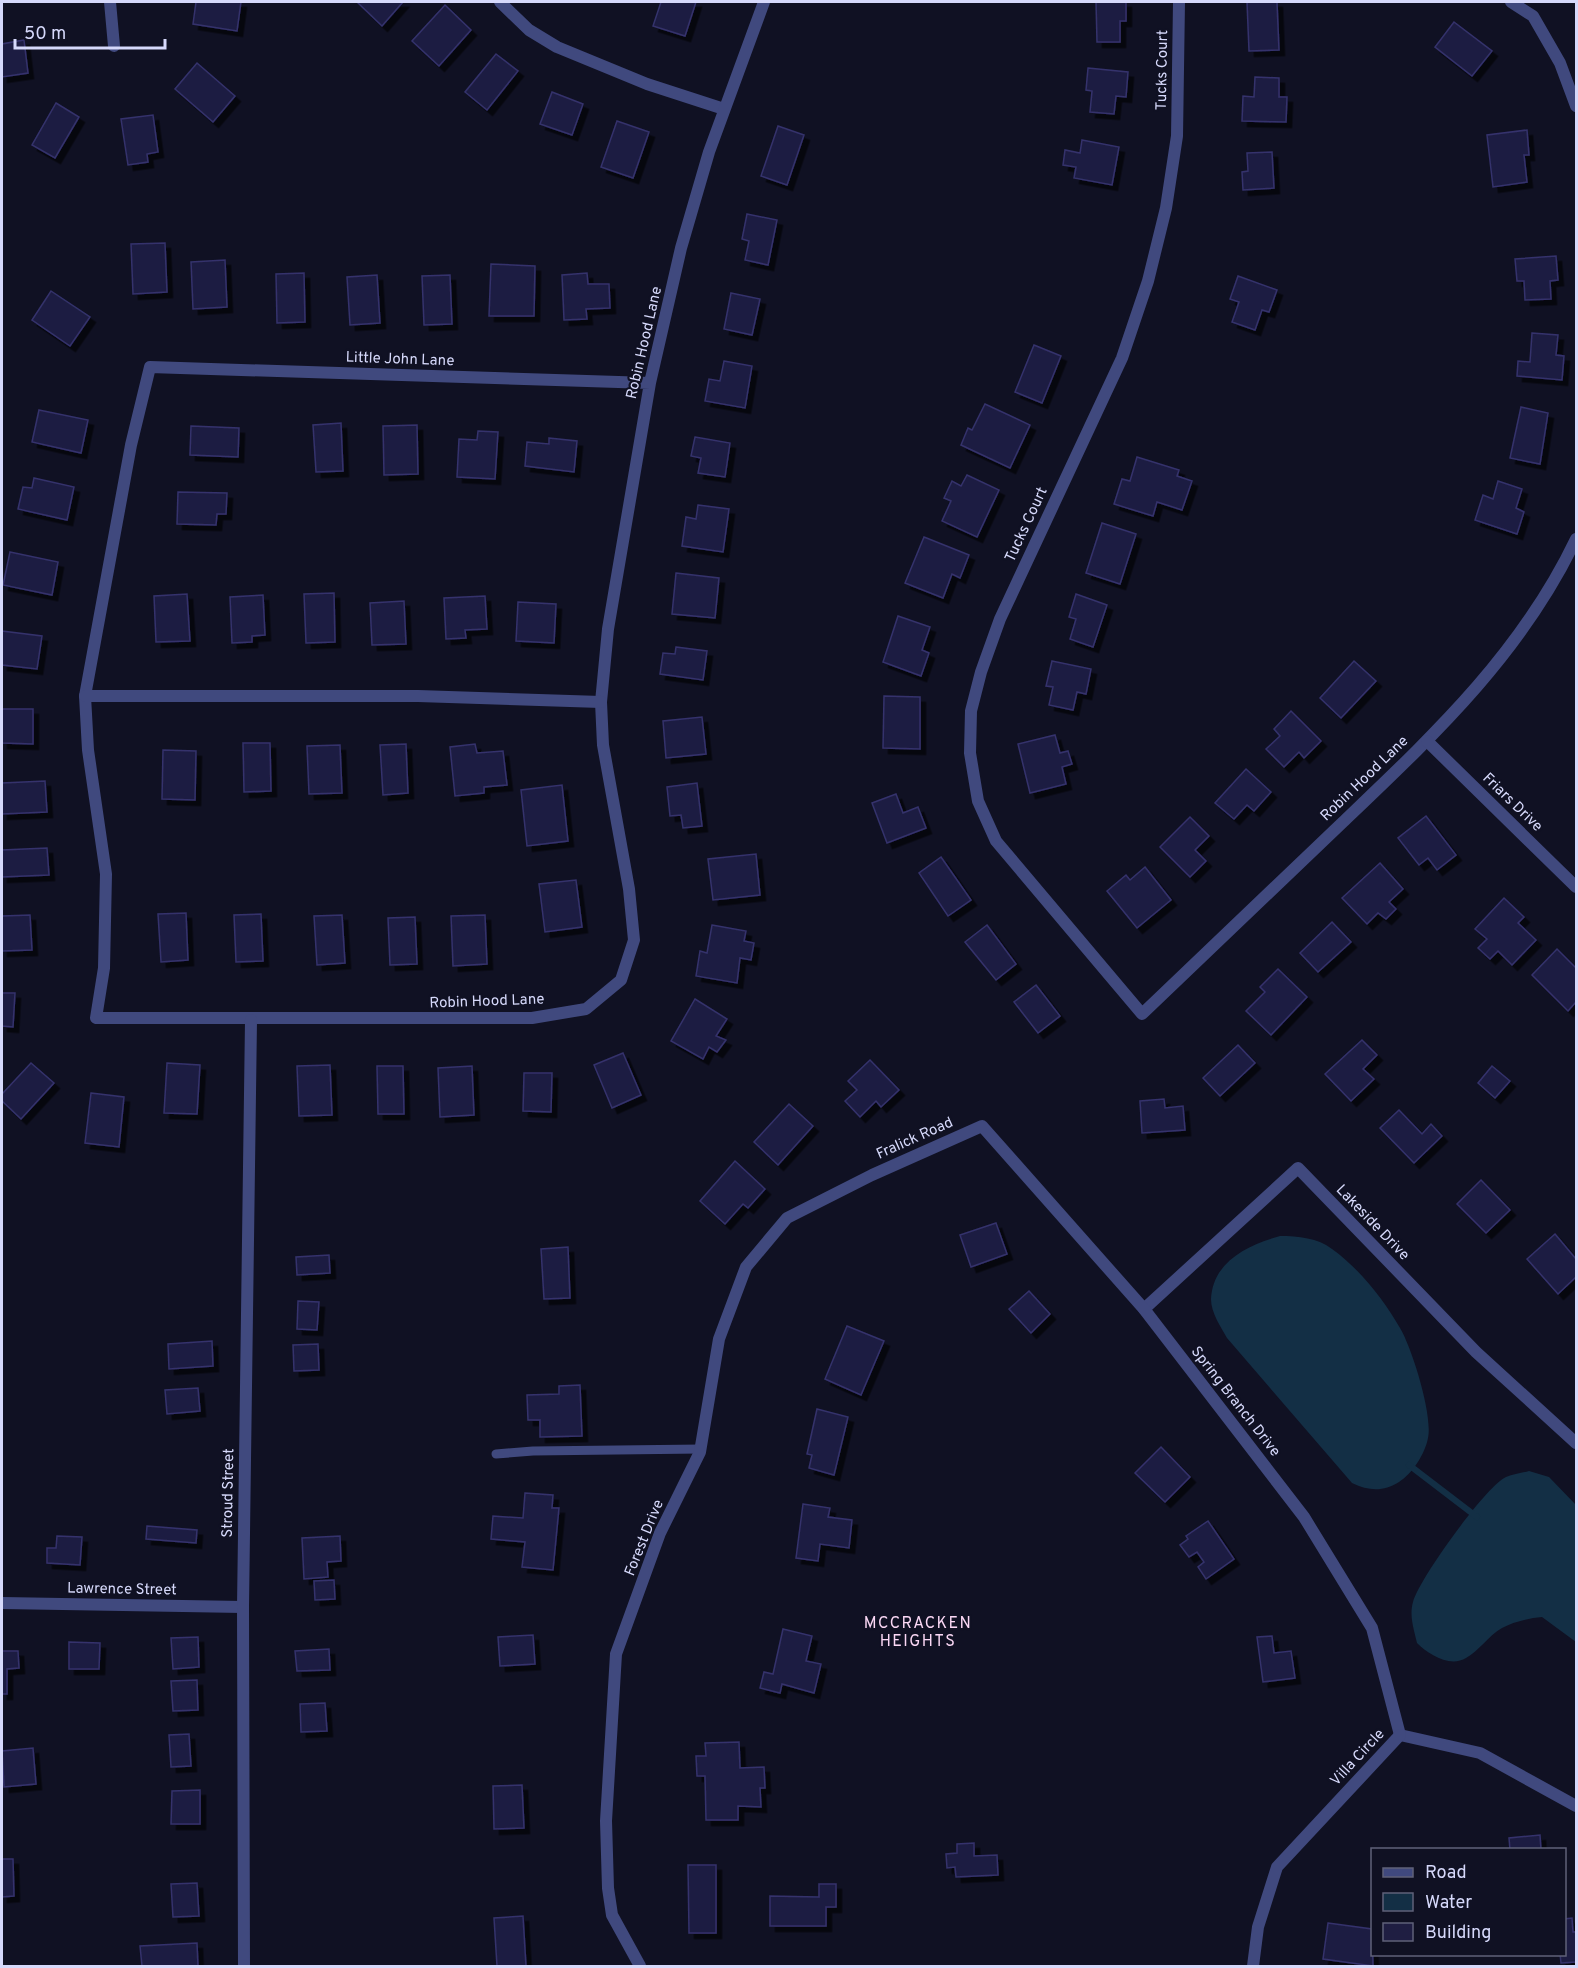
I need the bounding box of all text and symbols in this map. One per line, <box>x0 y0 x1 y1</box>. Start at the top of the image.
scale bar <box>15 12 165 50</box>
text: 50 m <box>24 23 66 46</box>
street label: Tucks Court <box>1153 30 1173 110</box>
street label: Robin Hood Lane <box>623 285 667 401</box>
street label: Little John Lane <box>345 349 455 371</box>
street label: Tucks Court <box>1001 484 1053 566</box>
street label: Robin Hood Lane <box>1317 732 1413 826</box>
street label: Friars Drive <box>1478 770 1546 836</box>
street label: Robin Hood Lane <box>429 990 545 1014</box>
street label: Fralick Road <box>874 1114 956 1164</box>
street label: Lakeside Drive <box>1331 1181 1413 1265</box>
street label: Spring Branch Drive <box>1186 1343 1284 1461</box>
street label: Stroud Street <box>219 1448 239 1538</box>
street label: Forest Drive <box>621 1497 669 1579</box>
street label: Lawrence Street <box>67 1580 177 1600</box>
district label: MCCRACKEN HEIGHTS <box>864 1614 972 1652</box>
street label: Villa Circle <box>1327 1725 1389 1791</box>
legend <box>1371 1848 1566 1956</box>
text: Road <box>1425 1862 1467 1885</box>
text: Water <box>1425 1892 1472 1915</box>
text: Building <box>1425 1922 1491 1945</box>

